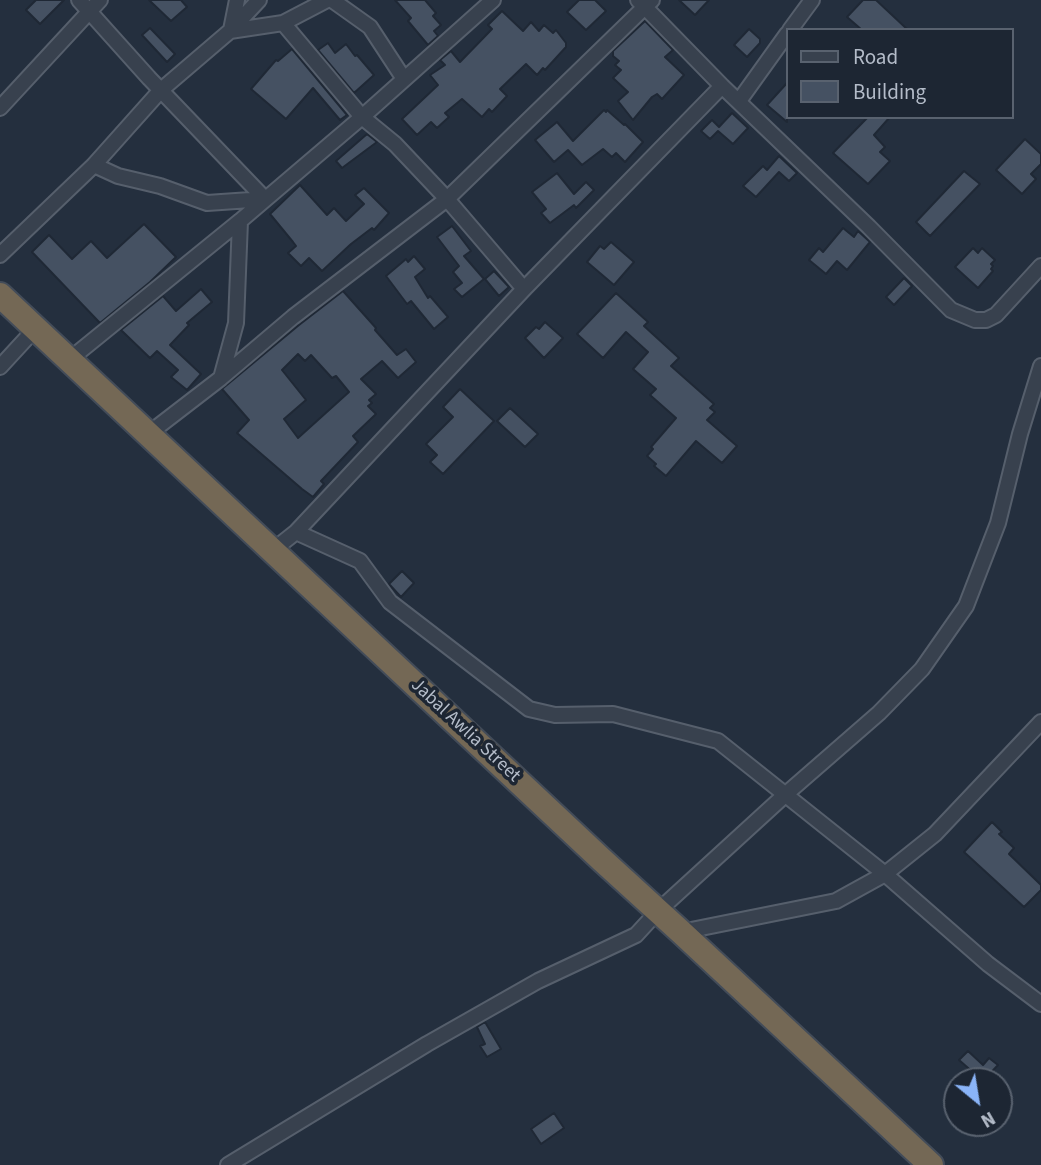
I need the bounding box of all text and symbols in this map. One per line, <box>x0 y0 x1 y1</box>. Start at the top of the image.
legend <box>786 28 1013 119</box>
text: Road <box>853 42 898 72</box>
text: Building <box>853 77 926 107</box>
street label: Jabal Awlia Street <box>405 674 525 788</box>
north arrow <box>943 1067 1013 1137</box>
text: N <box>976 1104 1000 1134</box>

